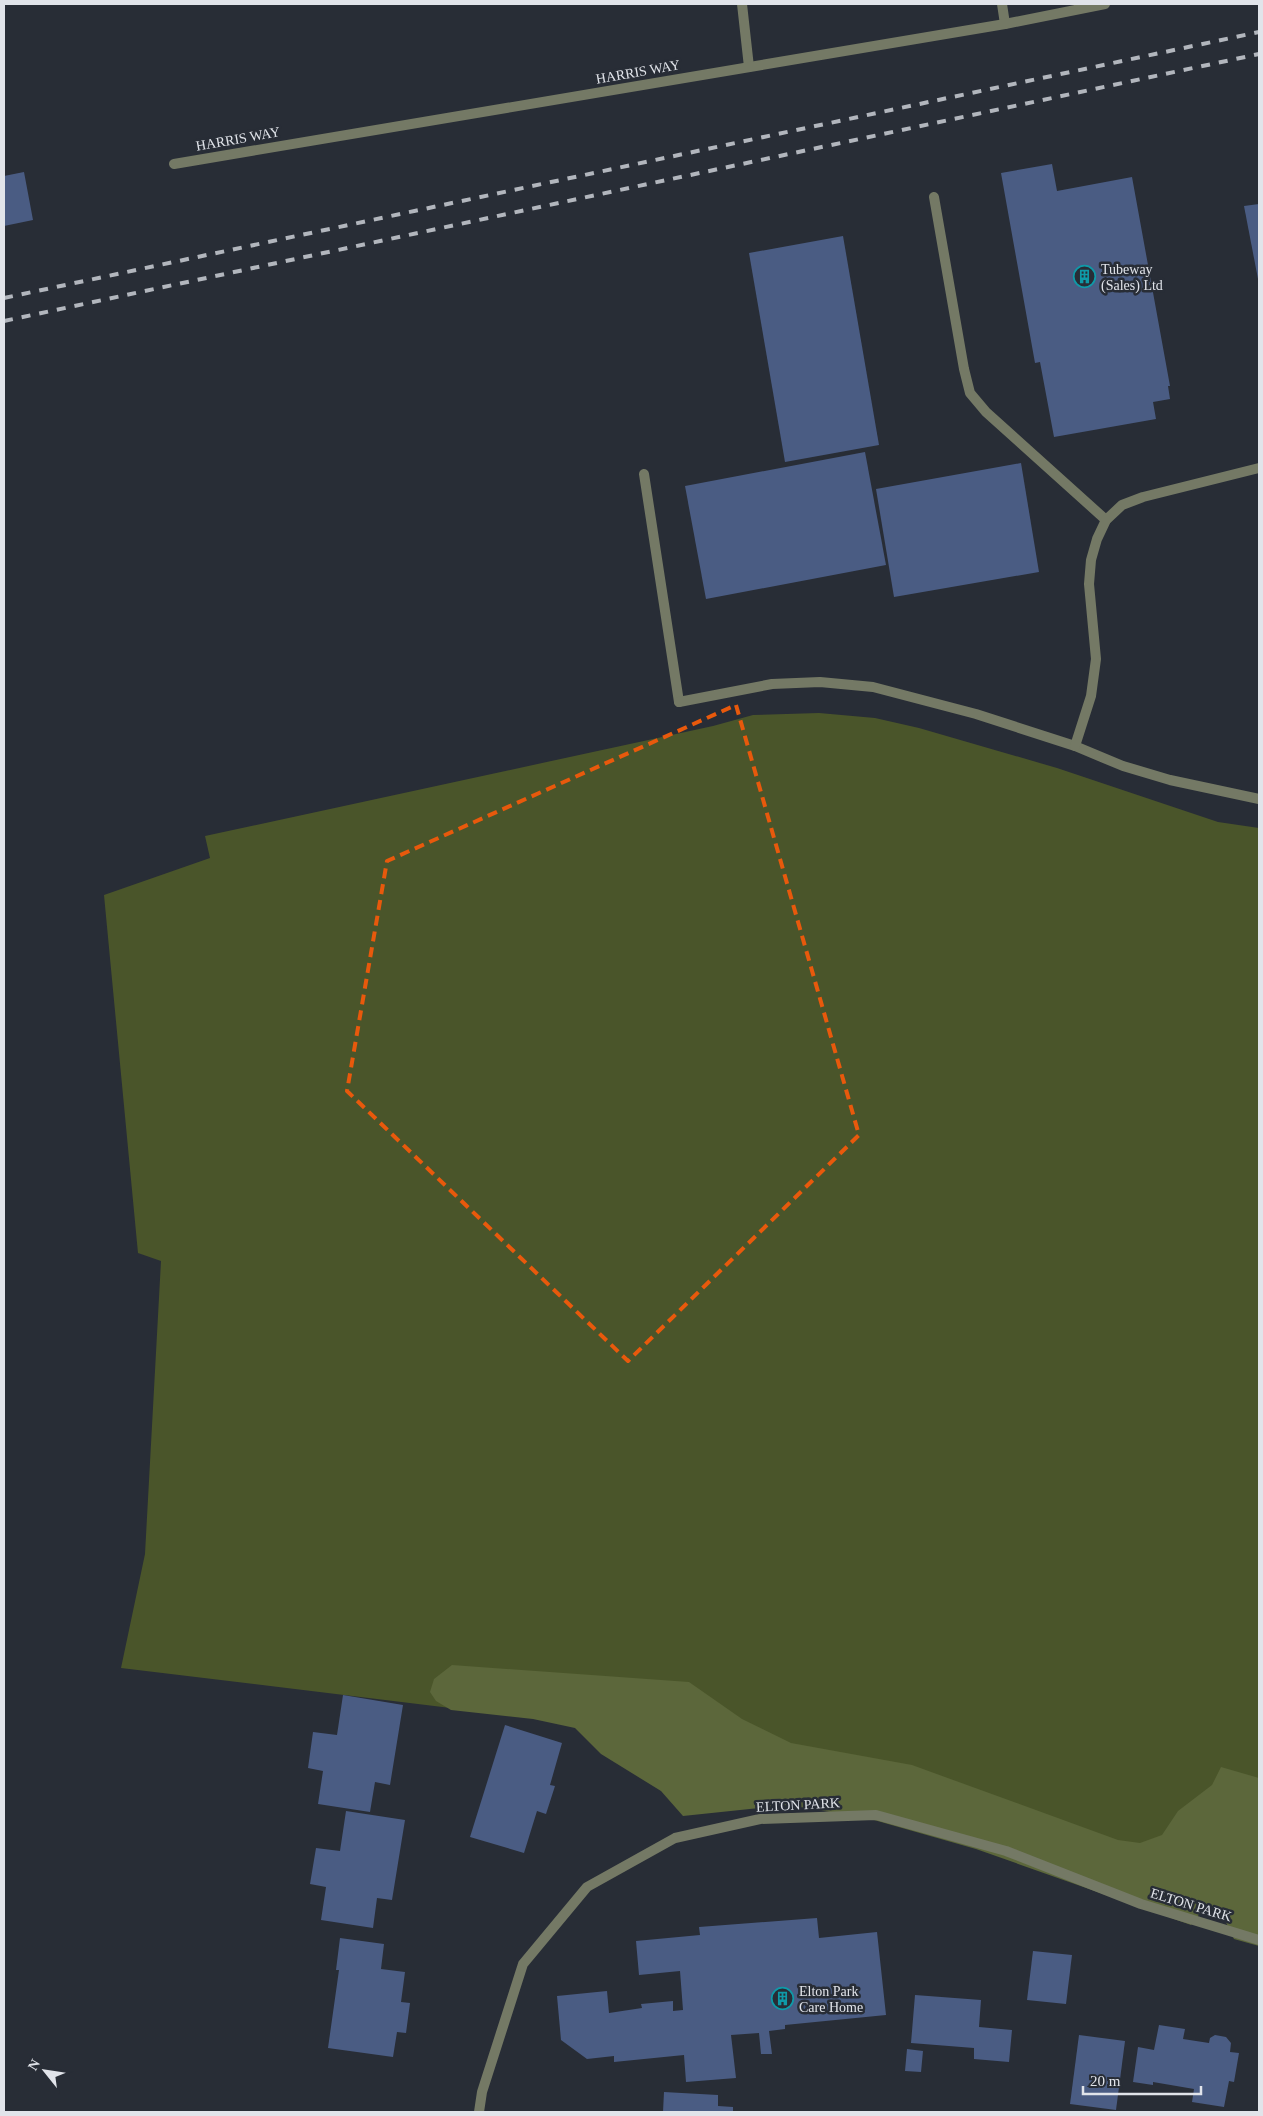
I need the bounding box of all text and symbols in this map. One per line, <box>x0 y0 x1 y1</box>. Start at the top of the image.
street label: HARRIS WAY <box>595 57 681 87</box>
street label: HARRIS WAY <box>195 124 281 154</box>
place label: Tubeway (Sales) Ltd <box>1101 262 1163 294</box>
building icon: Tubeway (Sales) Ltd <box>1073 265 1097 289</box>
street label: ELTON PARK <box>756 1795 840 1815</box>
street label: ELTON PARK <box>1149 1886 1233 1924</box>
place label: Elton Park Care Home <box>799 1984 863 2015</box>
building icon: Elton Park Care Home <box>771 1987 795 2011</box>
north arrow <box>20 2046 70 2096</box>
text: N <box>25 2057 43 2073</box>
scale bar <box>1083 2064 1200 2096</box>
text: 20 m <box>1090 2073 1121 2089</box>

